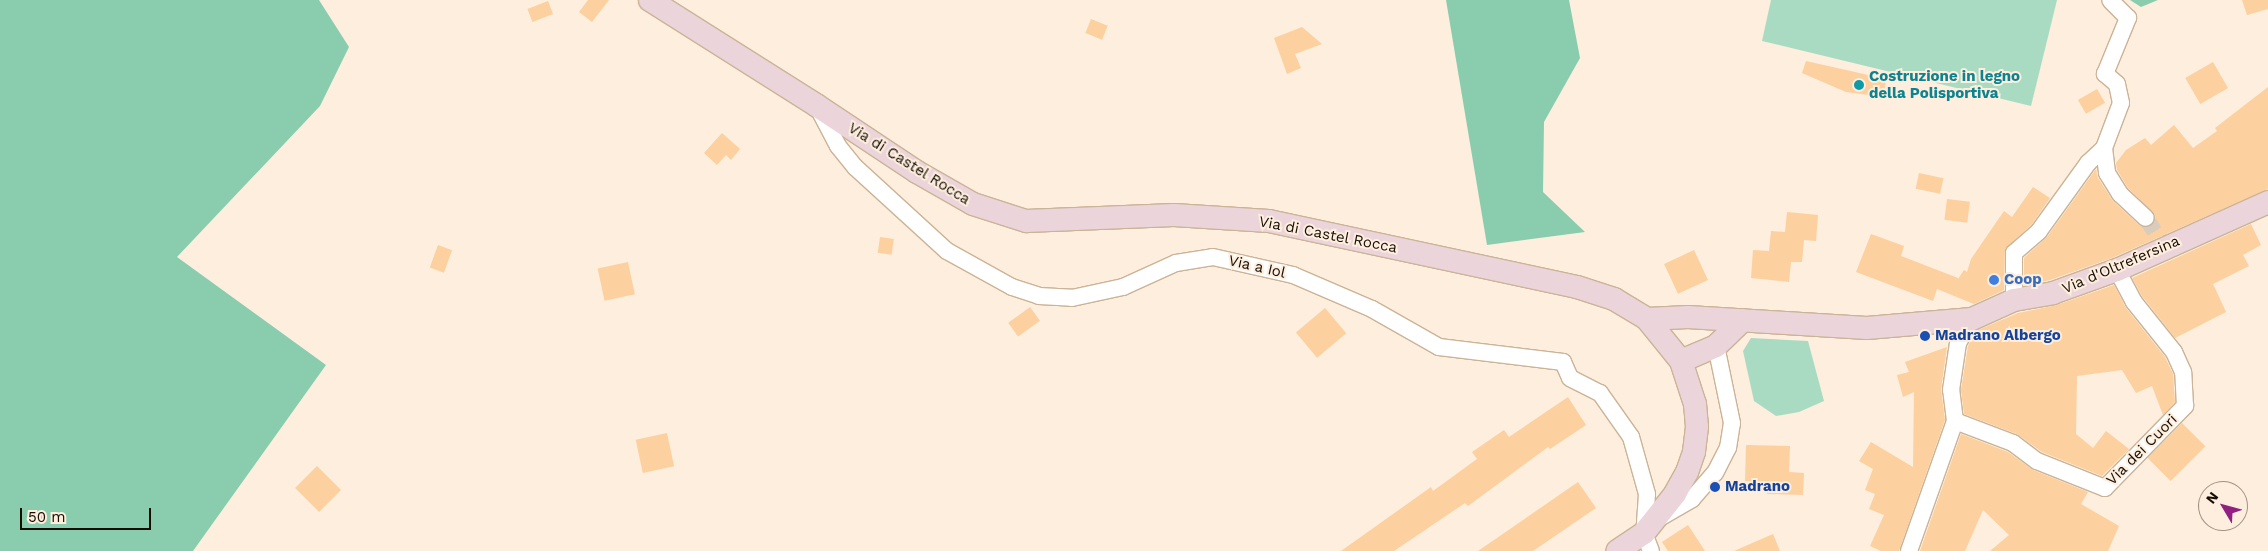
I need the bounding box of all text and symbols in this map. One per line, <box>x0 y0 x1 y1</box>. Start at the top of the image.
place label: Costruzione in legno della Polisportiva <box>1869 67 2020 102</box>
marker: Costruzione in legno della Polisportiva <box>1853 79 1865 91</box>
street label: Via di Castel Rocca <box>844 119 974 209</box>
street label: Via di Castel Rocca <box>1257 213 1399 257</box>
street label: Via d'Oltrefersina <box>2059 232 2183 298</box>
street label: Via a Iol <box>1226 252 1288 282</box>
place label: Coop <box>2004 271 2042 289</box>
marker: Coop <box>1988 274 2000 286</box>
place label: Madrano Albergo <box>1935 327 2061 345</box>
marker: Madrano Albergo <box>1919 330 1931 342</box>
street label: Via dei Cuori <box>2103 411 2181 489</box>
place label: Madrano <box>1725 478 1790 496</box>
marker: Madrano <box>1709 481 1721 493</box>
north arrow <box>2198 481 2248 531</box>
text: N <box>2202 489 2221 507</box>
scale bar <box>22 498 154 530</box>
text: 50 m <box>28 508 65 526</box>

